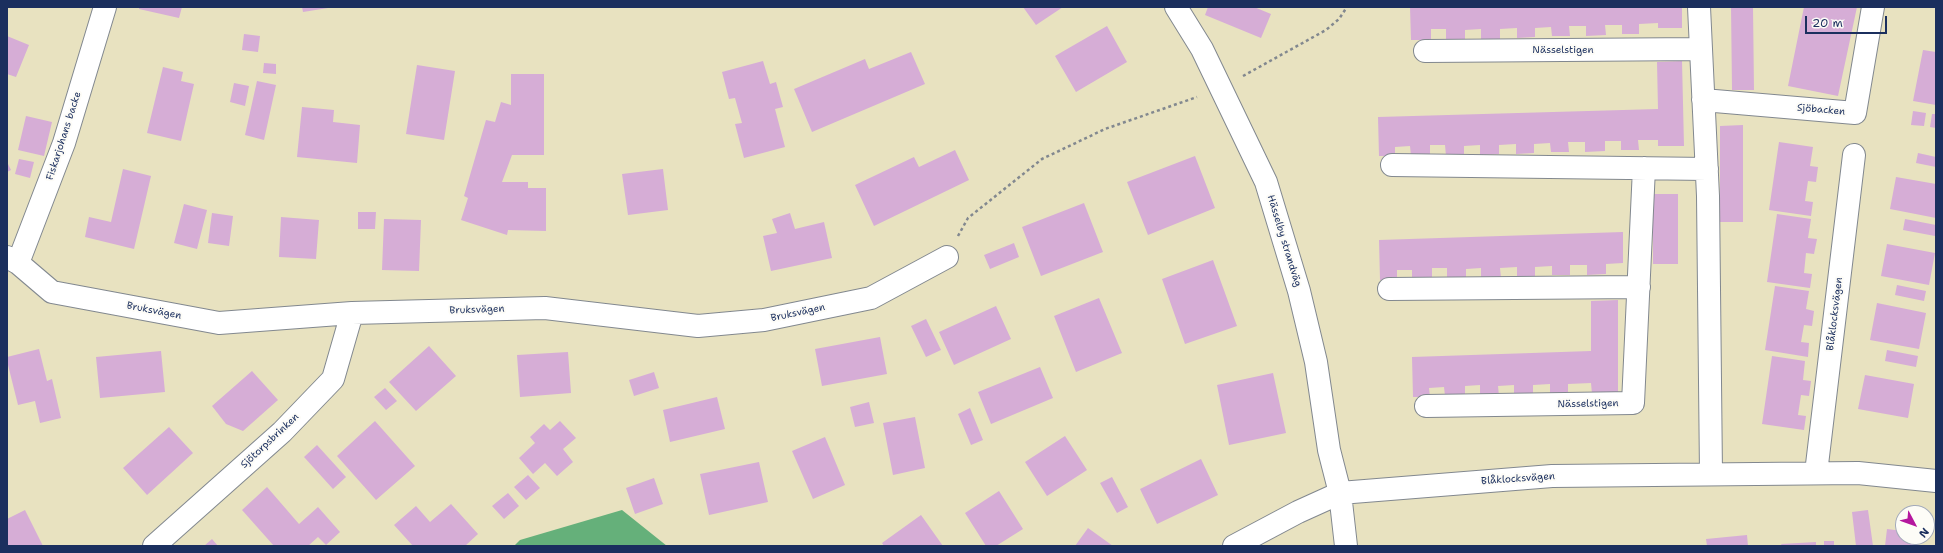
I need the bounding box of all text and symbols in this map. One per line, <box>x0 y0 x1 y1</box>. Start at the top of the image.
scale bar <box>1807 8 1889 34</box>
text: 20 m <box>1812 15 1843 31</box>
street label: Nässelstigen <box>1532 44 1594 56</box>
street label: Fiskarjohans backe <box>44 90 84 182</box>
street label: Sjöbacken <box>1796 102 1846 118</box>
street label: Hässelby strandväg <box>1264 194 1304 288</box>
street label: Blåklocksvägen <box>1825 277 1845 351</box>
street label: Bruksvägen <box>126 300 182 322</box>
street label: Bruksvägen <box>770 301 826 325</box>
street label: Bruksvägen <box>449 303 505 317</box>
street label: Nässelstigen <box>1557 397 1619 411</box>
street label: Sjötorpsbrinken <box>238 411 302 471</box>
street label: Blåklocksvägen <box>1481 470 1555 488</box>
north arrow <box>1895 505 1935 545</box>
text: N <box>1915 524 1932 541</box>

